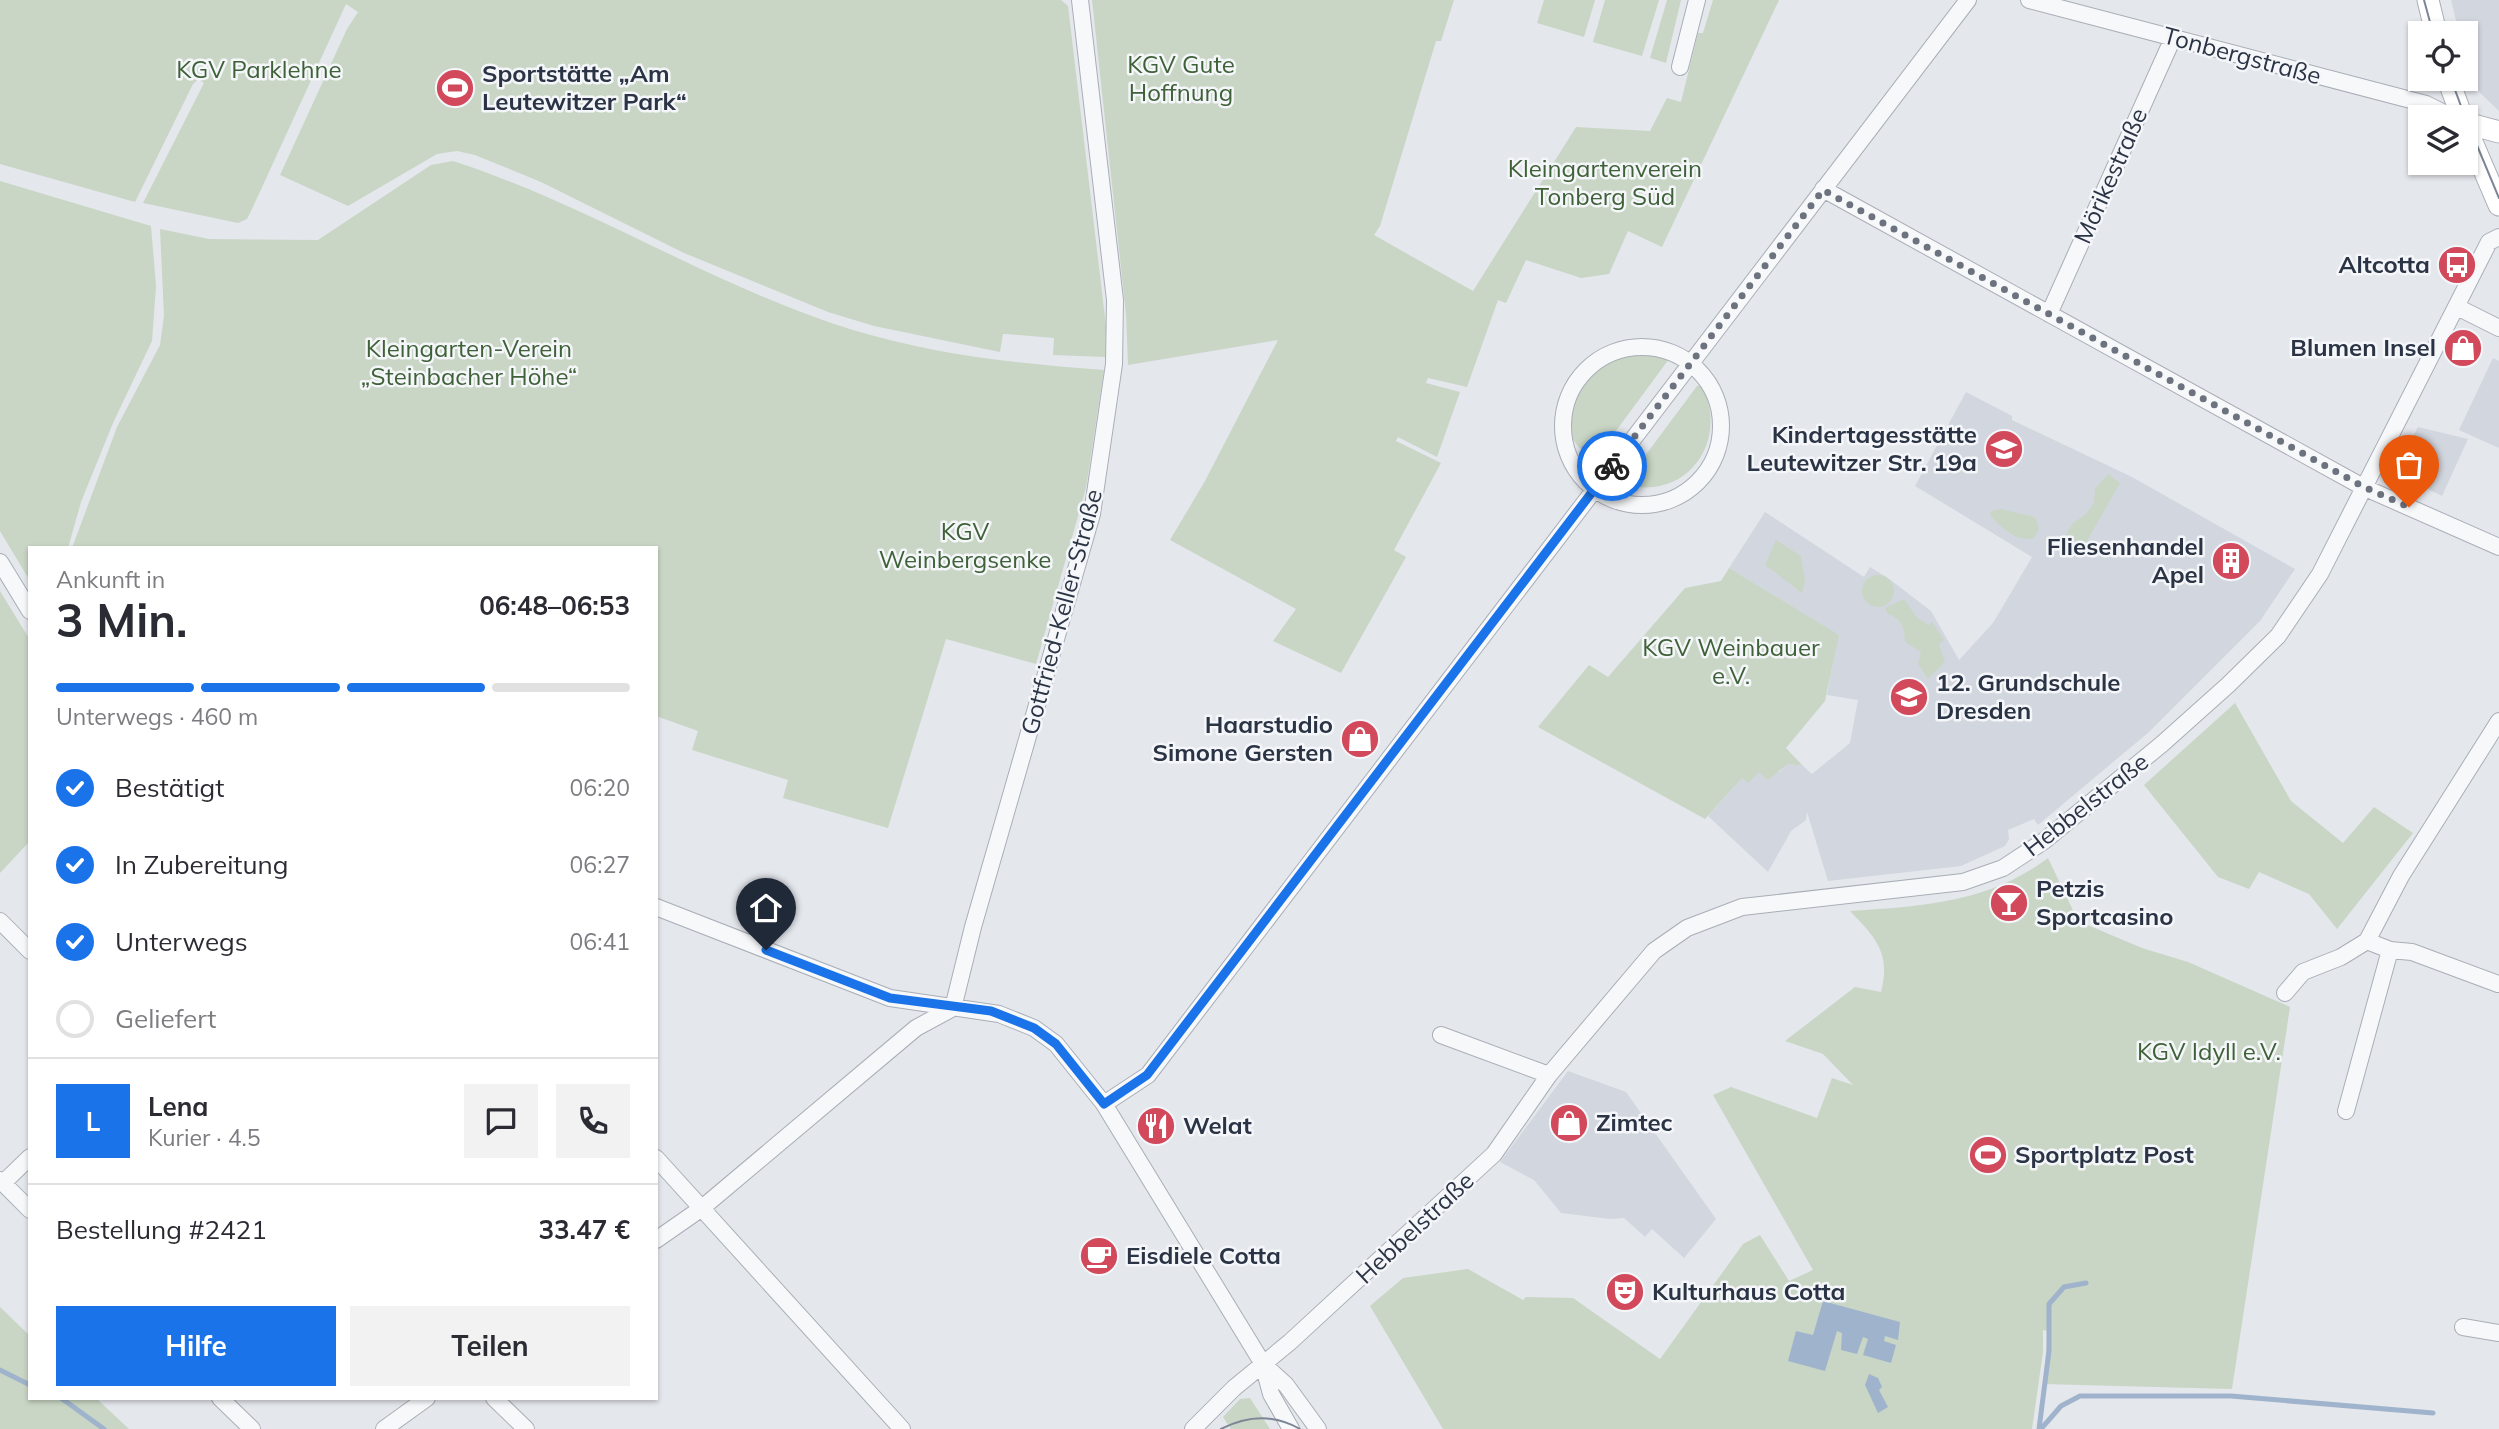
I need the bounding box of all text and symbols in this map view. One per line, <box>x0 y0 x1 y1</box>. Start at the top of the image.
street label: Tonbergstraße <box>2160 20 2325 91</box>
map controls <box>2408 21 2478 175</box>
button: locate <box>2408 21 2478 91</box>
park label: KGV Gute Hoffnung <box>1127 49 1235 107</box>
park label: KGV Parklehne <box>176 54 342 84</box>
place label: Sportstätte „Am Leutewitzer Park“ <box>482 58 687 116</box>
sports icon: Sportstätte „Am Leutewitzer Park“ <box>434 67 476 109</box>
street label: Mörikestraße <box>2067 103 2153 248</box>
button: layers <box>2408 105 2478 175</box>
park label: Kleingartenverein Tonberg Süd <box>1508 153 1702 211</box>
bus stop icon: Altcotta <box>2436 244 2478 286</box>
place label: Altcotta <box>2338 249 2430 279</box>
shop icon: Blumen Insel <box>2442 327 2484 369</box>
place label: Blumen Insel <box>2290 332 2436 362</box>
park label: Kleingarten-Verein „Steinbacher Höhe“ <box>361 333 577 391</box>
place label: Kindertagesstätte Leutewitzer Str. 19a <box>1747 419 1977 477</box>
school or university icon: Kindertagesstätte Leutewitzer Str. 19a <box>1983 428 2025 470</box>
courier <box>1577 431 1647 501</box>
pin <box>2379 435 2439 507</box>
icon: bag <box>2390 446 2428 484</box>
icon: bike <box>1593 447 1631 485</box>
street label: Gottfried-Keller-Straße <box>1014 486 1108 738</box>
park label: KGV Weinbergsenke <box>879 516 1051 574</box>
place label: Fliesenhandel Apel <box>2047 531 2204 589</box>
building icon: Fliesenhandel Apel <box>2210 540 2252 582</box>
text: Ankunft in <box>56 565 165 594</box>
text: 06:48–06:53 <box>479 589 630 622</box>
text: 3 Min. <box>56 591 187 649</box>
park label: KGV Weinbauer e.V. <box>1642 632 1820 690</box>
place label: 12. Grundschule Dresden <box>1936 667 2121 725</box>
school or university icon: 12. Grundschule Dresden <box>1888 676 1930 718</box>
text: Unterwegs · 460 m <box>56 702 258 731</box>
place label: Haarstudio Simone Gersten <box>1153 709 1333 767</box>
shop icon: Haarstudio Simone Gersten <box>1339 718 1381 760</box>
street label: Hebbelstraße <box>2017 746 2154 862</box>
icon: check <box>56 769 94 807</box>
text: Bestätigt <box>115 771 224 804</box>
text: 06:20 <box>570 773 630 802</box>
icon: check <box>56 846 94 884</box>
text: In Zubereitung <box>115 848 288 881</box>
text: 06:27 <box>570 850 630 879</box>
place label: Petzis Sportcasino <box>2036 873 2174 931</box>
pin <box>736 878 796 950</box>
bar icon: Petzis Sportcasino <box>1988 882 2030 924</box>
icon: home <box>747 889 785 927</box>
icon: check <box>56 923 94 961</box>
text: Unterwegs <box>115 925 248 958</box>
text: 06:41 <box>570 927 630 956</box>
text: Geliefert <box>115 1002 216 1035</box>
park label: KGV Idyll e.V. <box>2137 1036 2281 1066</box>
button: chat <box>464 1084 538 1158</box>
button: phone <box>556 1084 630 1158</box>
text: Lena <box>148 1090 208 1123</box>
shop icon: Zimtec <box>1548 1102 1590 1144</box>
text: L <box>86 1105 100 1138</box>
restaurant icon: Welat <box>1135 1105 1177 1147</box>
place label: Zimtec <box>1596 1107 1673 1137</box>
place label: Welat <box>1183 1110 1252 1140</box>
text: Kurier · 4.5 <box>148 1123 260 1152</box>
sports icon: Sportplatz Post <box>1967 1134 2009 1176</box>
place label: Sportplatz Post <box>2015 1139 2194 1169</box>
street label: Hebbelstraße <box>1349 1165 1480 1290</box>
text: Bestellung #2421 <box>56 1213 267 1246</box>
text: 33.47 € <box>538 1213 630 1246</box>
cafe icon: Eisdiele Cotta <box>1078 1235 1120 1277</box>
place label: Eisdiele Cotta <box>1126 1240 1281 1270</box>
theatre icon: Kulturhaus Cotta <box>1604 1271 1646 1313</box>
place label: Kulturhaus Cotta <box>1652 1276 1846 1306</box>
button: Hilfe <box>56 1306 336 1386</box>
button: Teilen <box>350 1306 630 1386</box>

